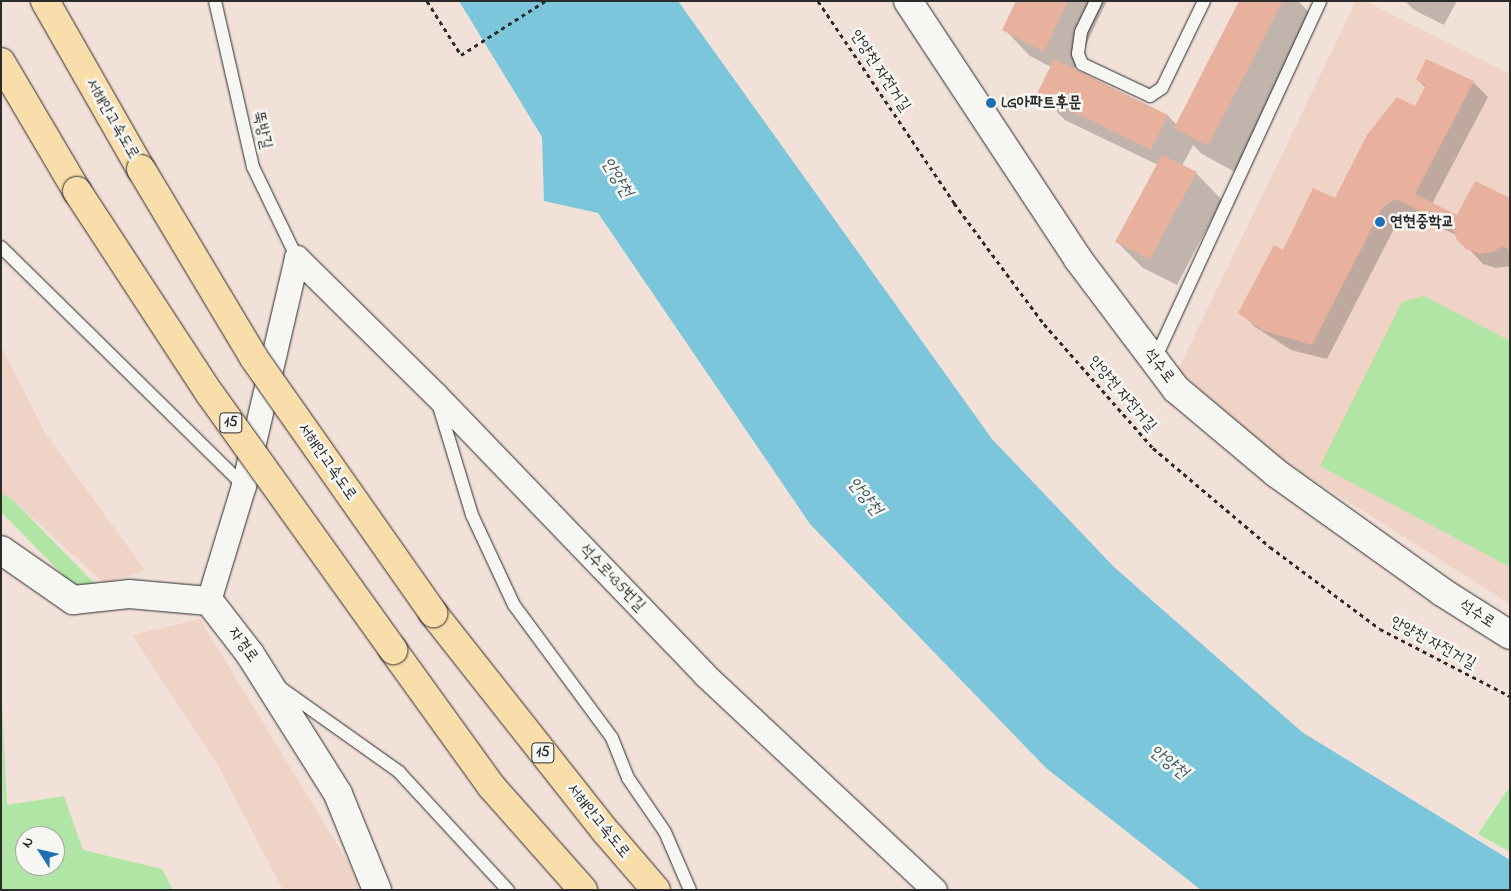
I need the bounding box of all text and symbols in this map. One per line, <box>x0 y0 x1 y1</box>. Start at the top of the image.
street label: 안양천 자전거길 <box>846 27 914 115</box>
street label: 서해안고속도로 <box>81 75 143 163</box>
place label: LG아파트후문 <box>1001 93 1081 113</box>
marker: LG아파트후문 <box>985 97 997 109</box>
street label: 뚝방길 <box>248 109 276 151</box>
water label: 안양천 <box>595 154 637 202</box>
place label: 연현중학교 <box>1390 212 1454 232</box>
marker: 연현중학교 <box>1374 216 1386 228</box>
street label: 석수로 <box>1140 345 1178 387</box>
street label: 안양천 자전거길 <box>1084 352 1160 436</box>
road number: 15 <box>218 410 244 436</box>
street label: 서해안고속도로 <box>293 420 361 504</box>
water label: 안양천 <box>842 473 886 521</box>
street label: 석수로435번길 <box>575 540 649 616</box>
street label: 석수로 <box>1456 595 1498 633</box>
street label: 안양천 자전거길 <box>1387 612 1479 674</box>
street label: 자경로 <box>224 624 262 666</box>
road number: 15 <box>530 740 556 766</box>
water label: 안양천 <box>1144 741 1192 785</box>
street label: 서해안고속도로 <box>562 780 634 862</box>
north arrow <box>15 826 65 876</box>
text: N <box>17 833 39 853</box>

